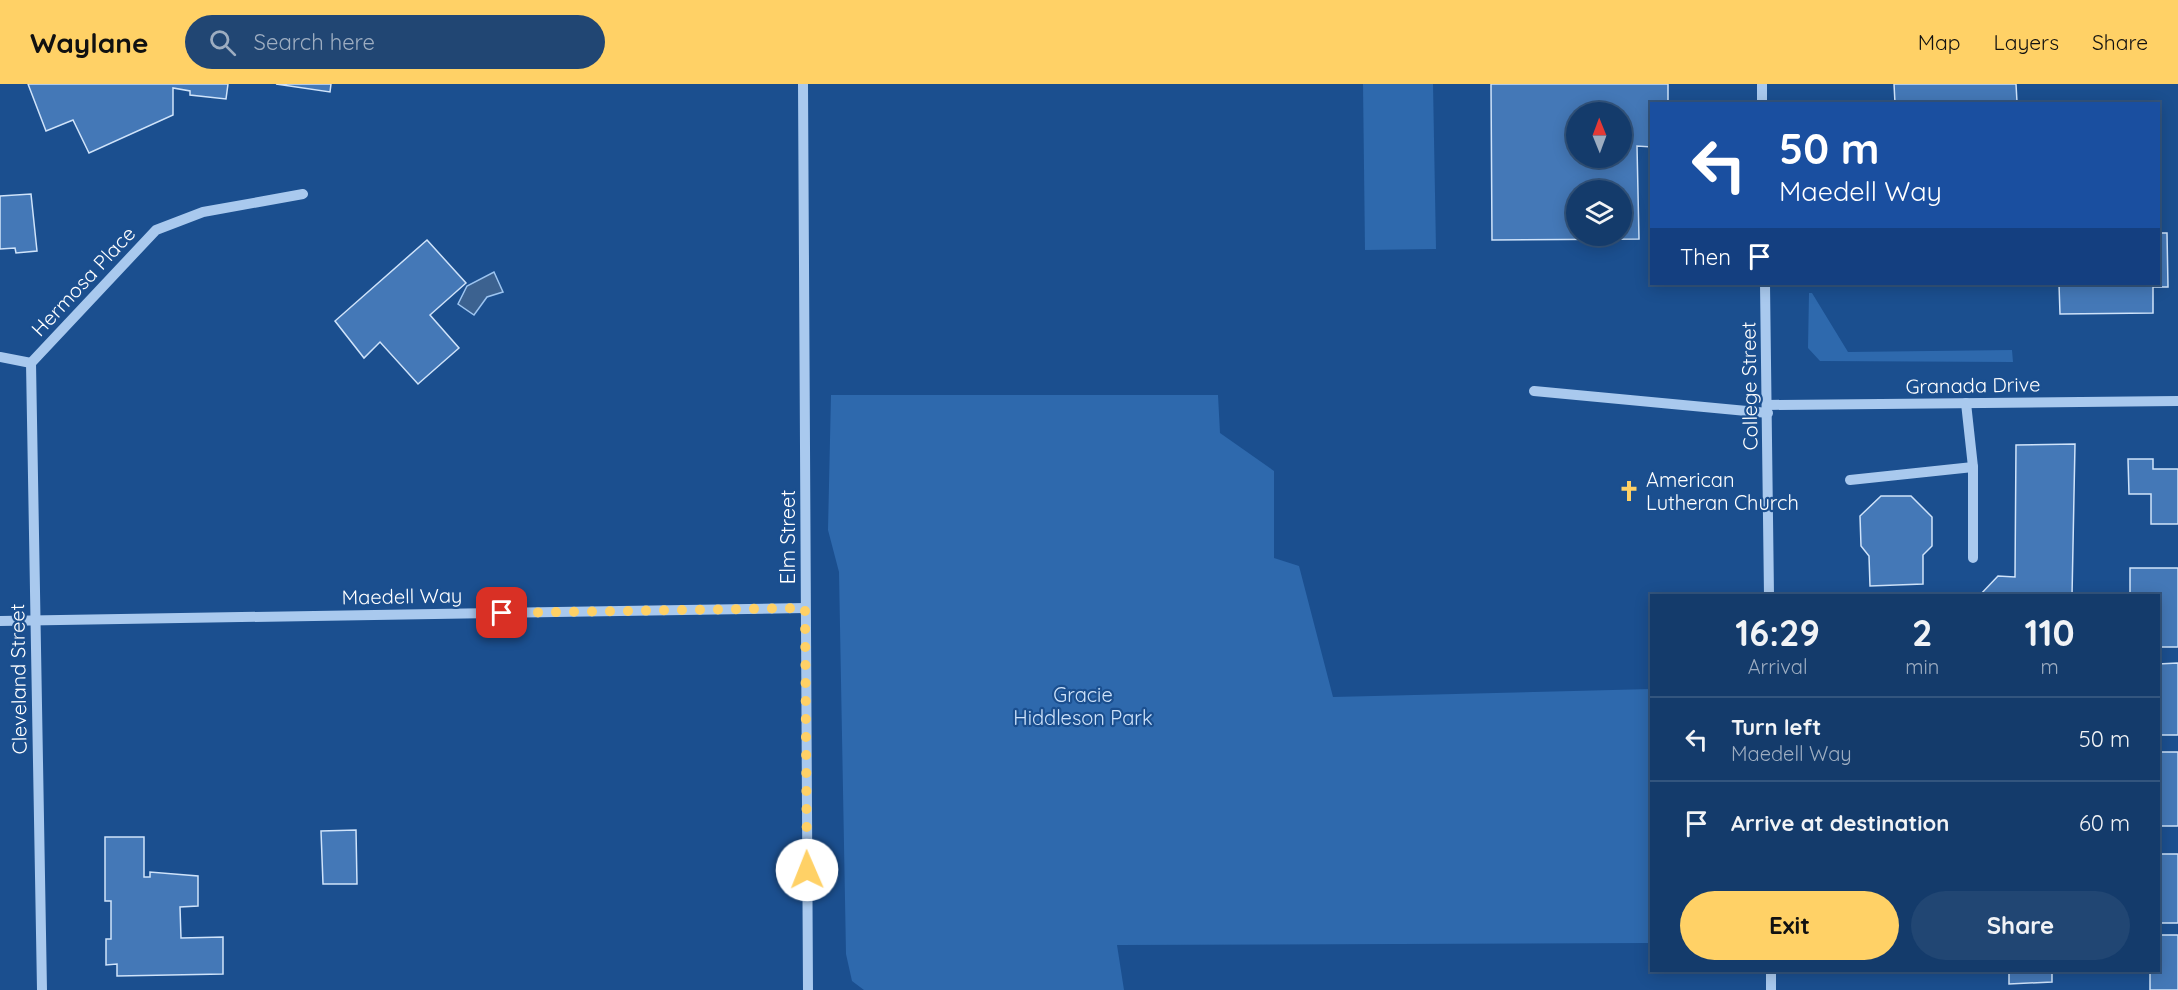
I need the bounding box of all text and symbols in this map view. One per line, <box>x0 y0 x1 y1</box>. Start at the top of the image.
search box <box>185 15 605 69</box>
text: Waylane <box>30 25 149 60</box>
icon: search <box>206 26 239 59</box>
text: Search here <box>254 28 375 56</box>
text: Map <box>1918 29 1961 55</box>
text: Layers <box>1994 29 2059 55</box>
text: Share <box>2092 29 2148 55</box>
north arrow <box>1566 102 1632 168</box>
map controls <box>1566 102 1632 246</box>
text: 50 m <box>1779 122 1879 175</box>
icon: left <box>1680 126 1758 204</box>
text: Maedell Way <box>1779 174 1942 208</box>
button: layers <box>1566 180 1632 246</box>
street label: Hermosa Place <box>26 221 140 341</box>
icon: arrive <box>1743 240 1776 273</box>
text: Then <box>1680 243 1731 271</box>
street label: College Street <box>1735 321 1763 451</box>
street label: Granada Drive <box>1905 371 2041 399</box>
place label: American Lutheran Church <box>1646 467 1799 515</box>
church icon: American Lutheran Church <box>1617 479 1641 503</box>
street label: Elm Street <box>775 490 800 584</box>
street label: Maedell Way <box>341 582 463 610</box>
pin <box>476 587 527 638</box>
icon: arrive <box>485 596 518 629</box>
street label: Cleveland Street <box>4 603 32 755</box>
text: 16:29 <box>1735 610 1820 655</box>
text: 2 <box>1912 610 1933 655</box>
text: 110 <box>2025 610 2075 655</box>
text: Arrival <box>1748 654 1808 679</box>
text: min <box>1905 654 1939 679</box>
text: m <box>2041 654 2059 679</box>
park label: Gracie Hiddleson Park <box>1013 682 1153 730</box>
text: Turn left <box>1731 713 1821 741</box>
icon: left <box>1680 723 1713 756</box>
text: 50 m <box>2079 725 2130 753</box>
text: Maedell Way <box>1731 741 1852 766</box>
icon: arrive <box>1680 807 1713 840</box>
text: Arrive at destination <box>1731 809 1949 837</box>
text: 60 m <box>2079 809 2130 837</box>
position arrow <box>775 838 839 902</box>
button: Exit <box>1680 891 1899 960</box>
button: Share <box>1911 891 2130 960</box>

